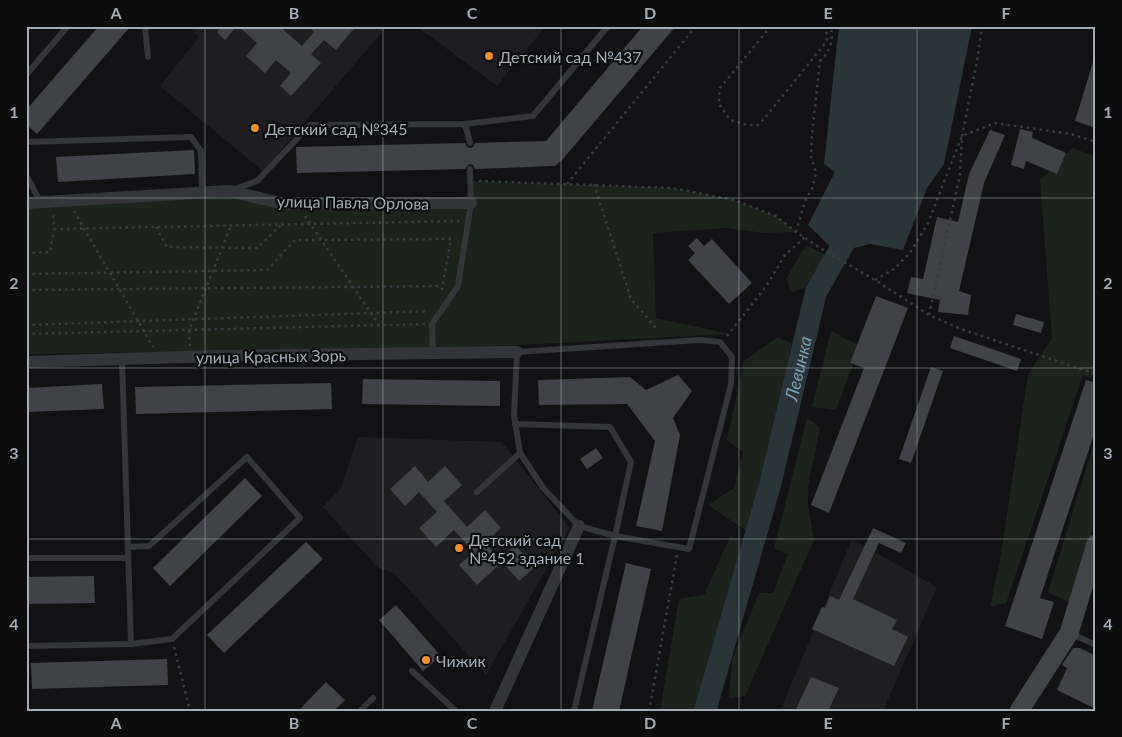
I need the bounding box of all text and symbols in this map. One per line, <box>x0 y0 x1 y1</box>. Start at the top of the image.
text: A <box>109 3 122 22</box>
text: B <box>289 3 299 22</box>
text: C <box>467 3 478 22</box>
text: D <box>644 3 656 22</box>
text: E <box>823 3 833 22</box>
text: F <box>1001 3 1011 22</box>
place label: Детский сад №437 <box>499 47 642 66</box>
marker: Детский сад №437 <box>483 50 495 62</box>
text: 1 <box>9 102 19 121</box>
text: 1 <box>1103 102 1113 121</box>
place label: Детский сад №345 <box>265 119 408 138</box>
marker: Детский сад №345 <box>249 122 261 134</box>
street label: улица Павла Орлова <box>277 191 429 213</box>
text: 2 <box>9 273 19 292</box>
text: 2 <box>1103 273 1113 292</box>
water label: Левинка <box>779 334 816 404</box>
street label: улица Красных Зорь <box>196 345 347 367</box>
text: 3 <box>9 443 19 462</box>
text: 3 <box>1103 443 1113 462</box>
place label: Детский сад №452 здание 1 <box>469 530 584 567</box>
marker: Детский сад №452 здание 1 <box>453 542 465 554</box>
text: 4 <box>9 614 19 633</box>
text: 4 <box>1103 614 1113 633</box>
place label: Чижик <box>436 651 486 670</box>
marker: Чижик <box>420 654 432 666</box>
text: A <box>109 713 122 732</box>
text: B <box>289 713 299 732</box>
text: C <box>467 713 478 732</box>
text: D <box>644 713 656 732</box>
text: E <box>823 713 833 732</box>
text: F <box>1001 713 1011 732</box>

